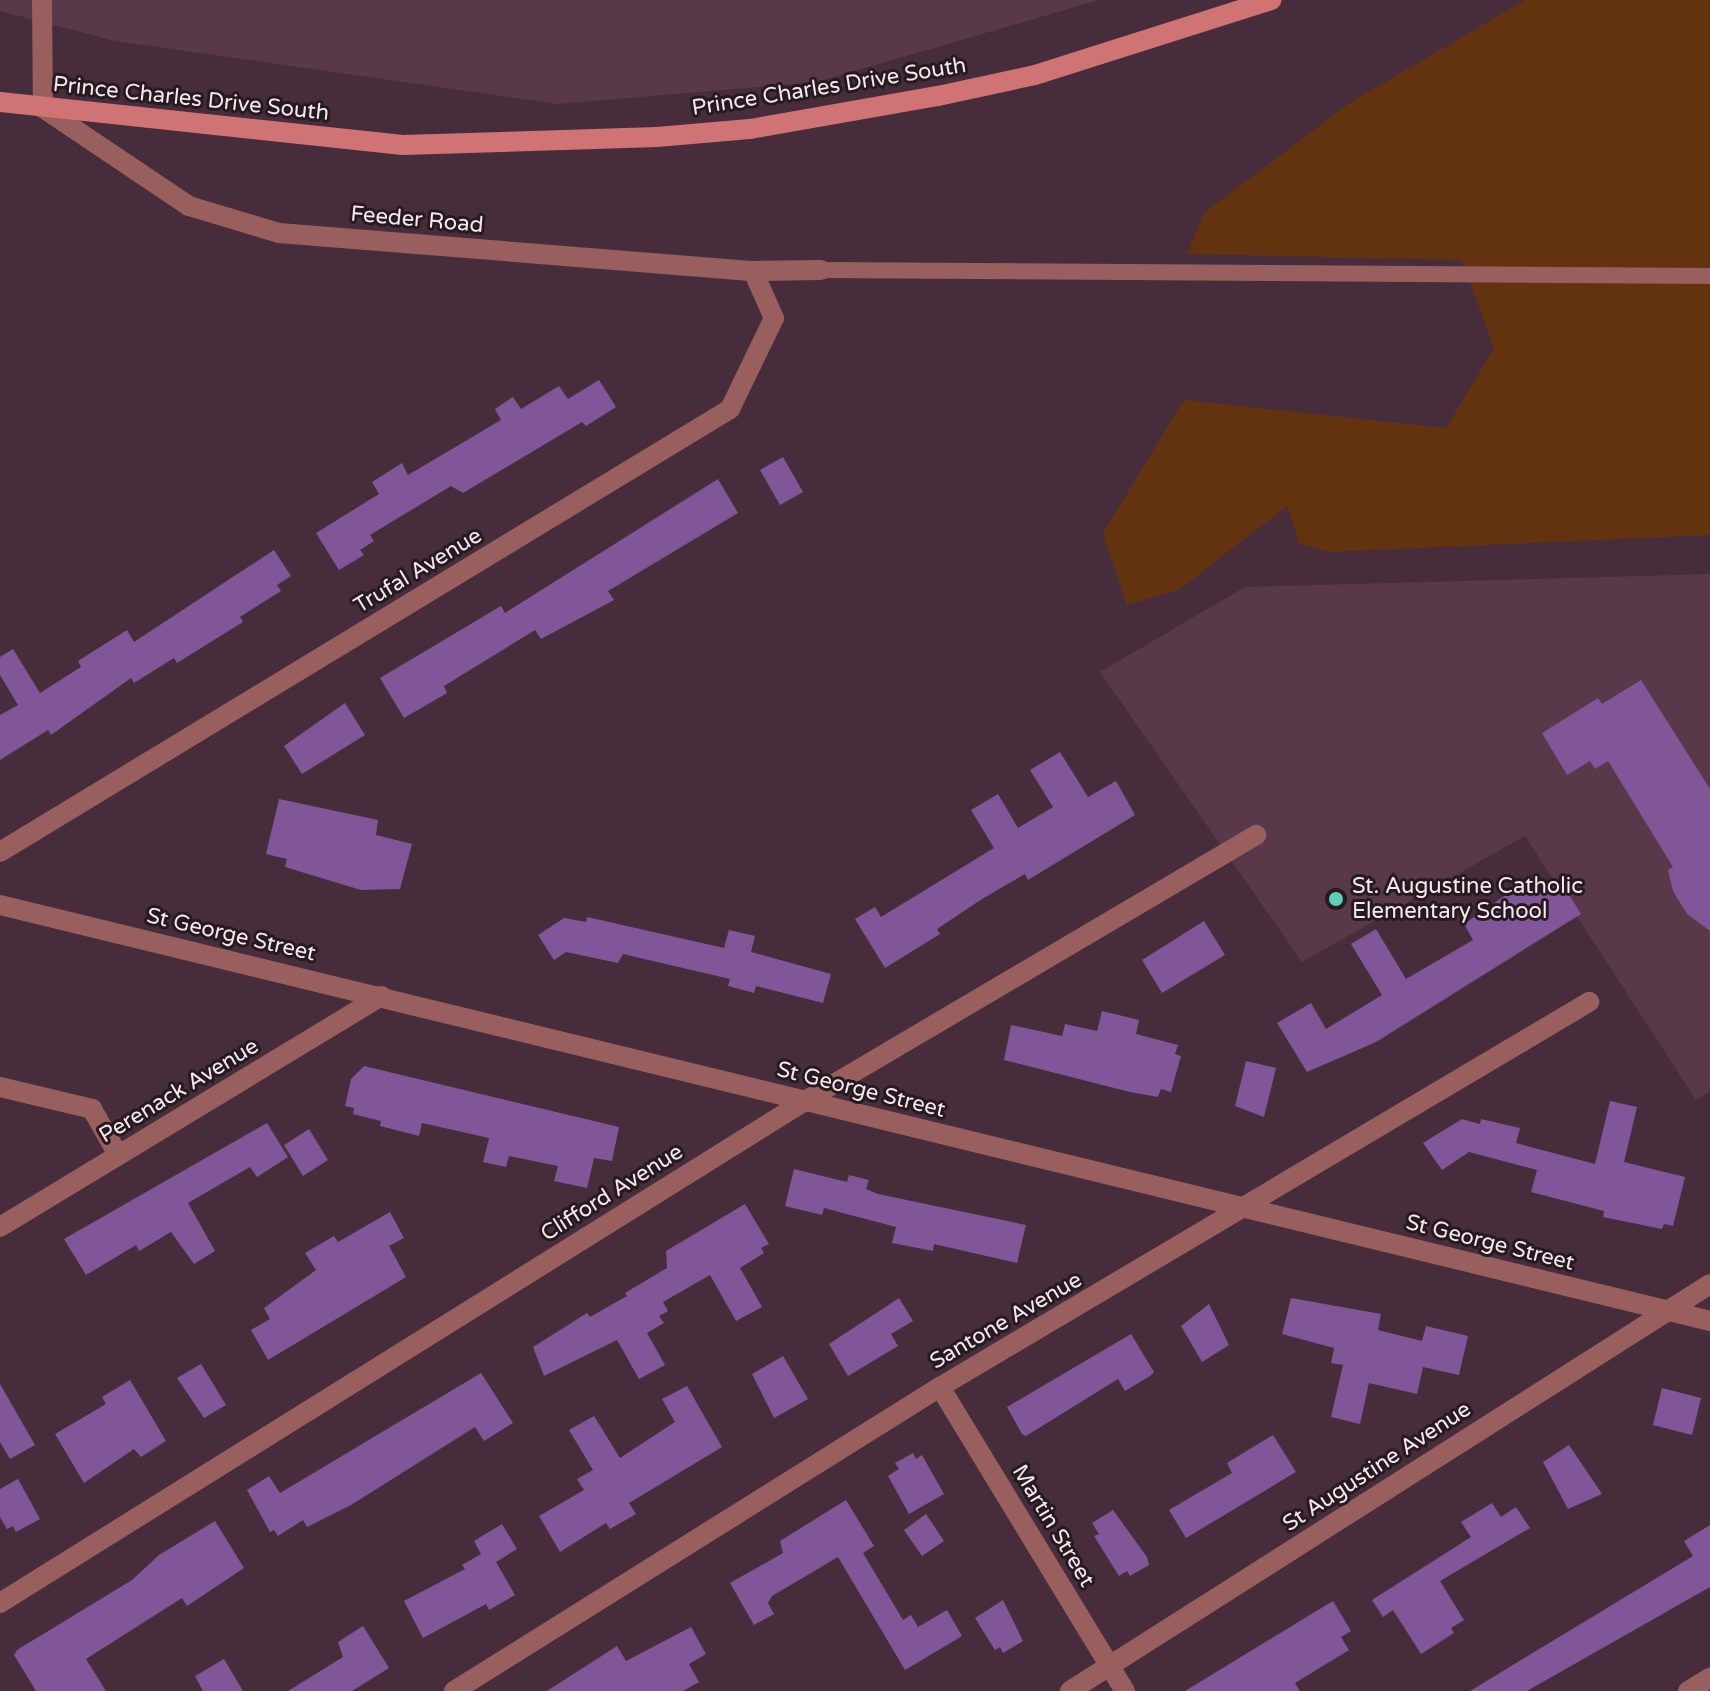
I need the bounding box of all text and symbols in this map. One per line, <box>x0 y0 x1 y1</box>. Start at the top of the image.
street label: Prince Charles Drive South <box>690 52 968 122</box>
street label: Prince Charles Drive South <box>52 71 330 127</box>
street label: Feeder Road <box>350 201 484 239</box>
street label: Trufal Avenue <box>349 523 487 619</box>
place label: St. Augustine Catholic Elementary School <box>1352 873 1583 924</box>
marker: St. Augustine Catholic Elementary School <box>1327 890 1345 908</box>
street label: St George Street <box>144 903 318 967</box>
street label: Perenack Avenue <box>94 1033 264 1149</box>
street label: St George Street <box>774 1056 948 1124</box>
street label: Clifford Avenue <box>536 1139 688 1247</box>
street label: St George Street <box>1403 1209 1577 1277</box>
street label: Santone Avenue <box>925 1267 1087 1375</box>
street label: St Augustine Avenue <box>1278 1396 1476 1538</box>
street label: Martin Street <box>1006 1460 1100 1592</box>

